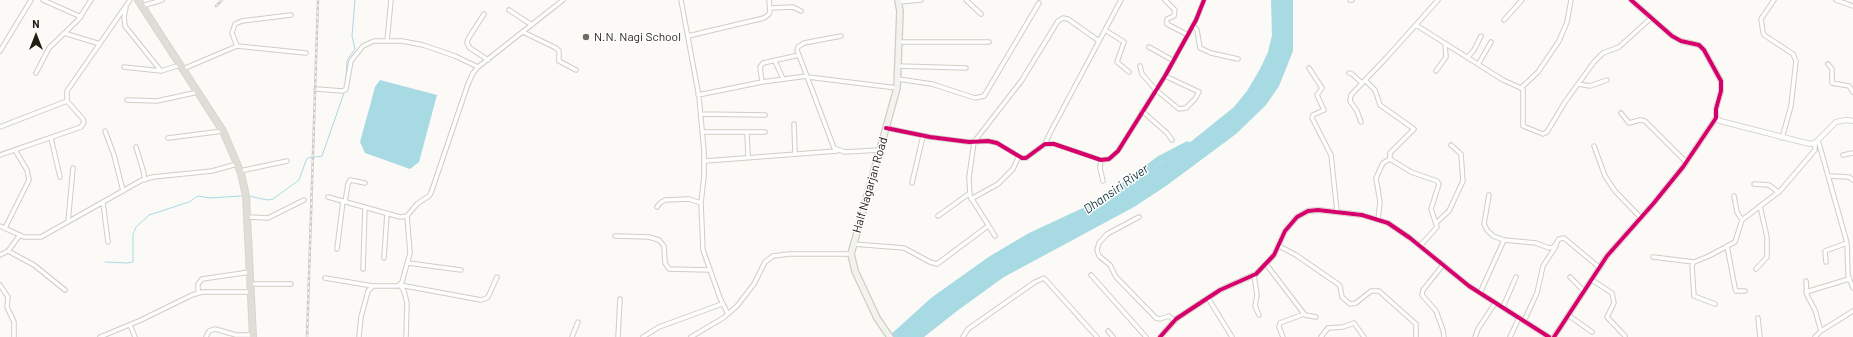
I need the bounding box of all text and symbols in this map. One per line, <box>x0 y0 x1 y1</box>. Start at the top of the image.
north arrow <box>16 16 56 56</box>
text: N <box>32 17 40 30</box>
place label: N.N. Nagi School <box>594 30 681 44</box>
marker: N.N. Nagi School <box>581 32 591 42</box>
street label: Half Nagarjan Road <box>849 135 891 235</box>
water label: Dhansiri River <box>1080 161 1152 217</box>

